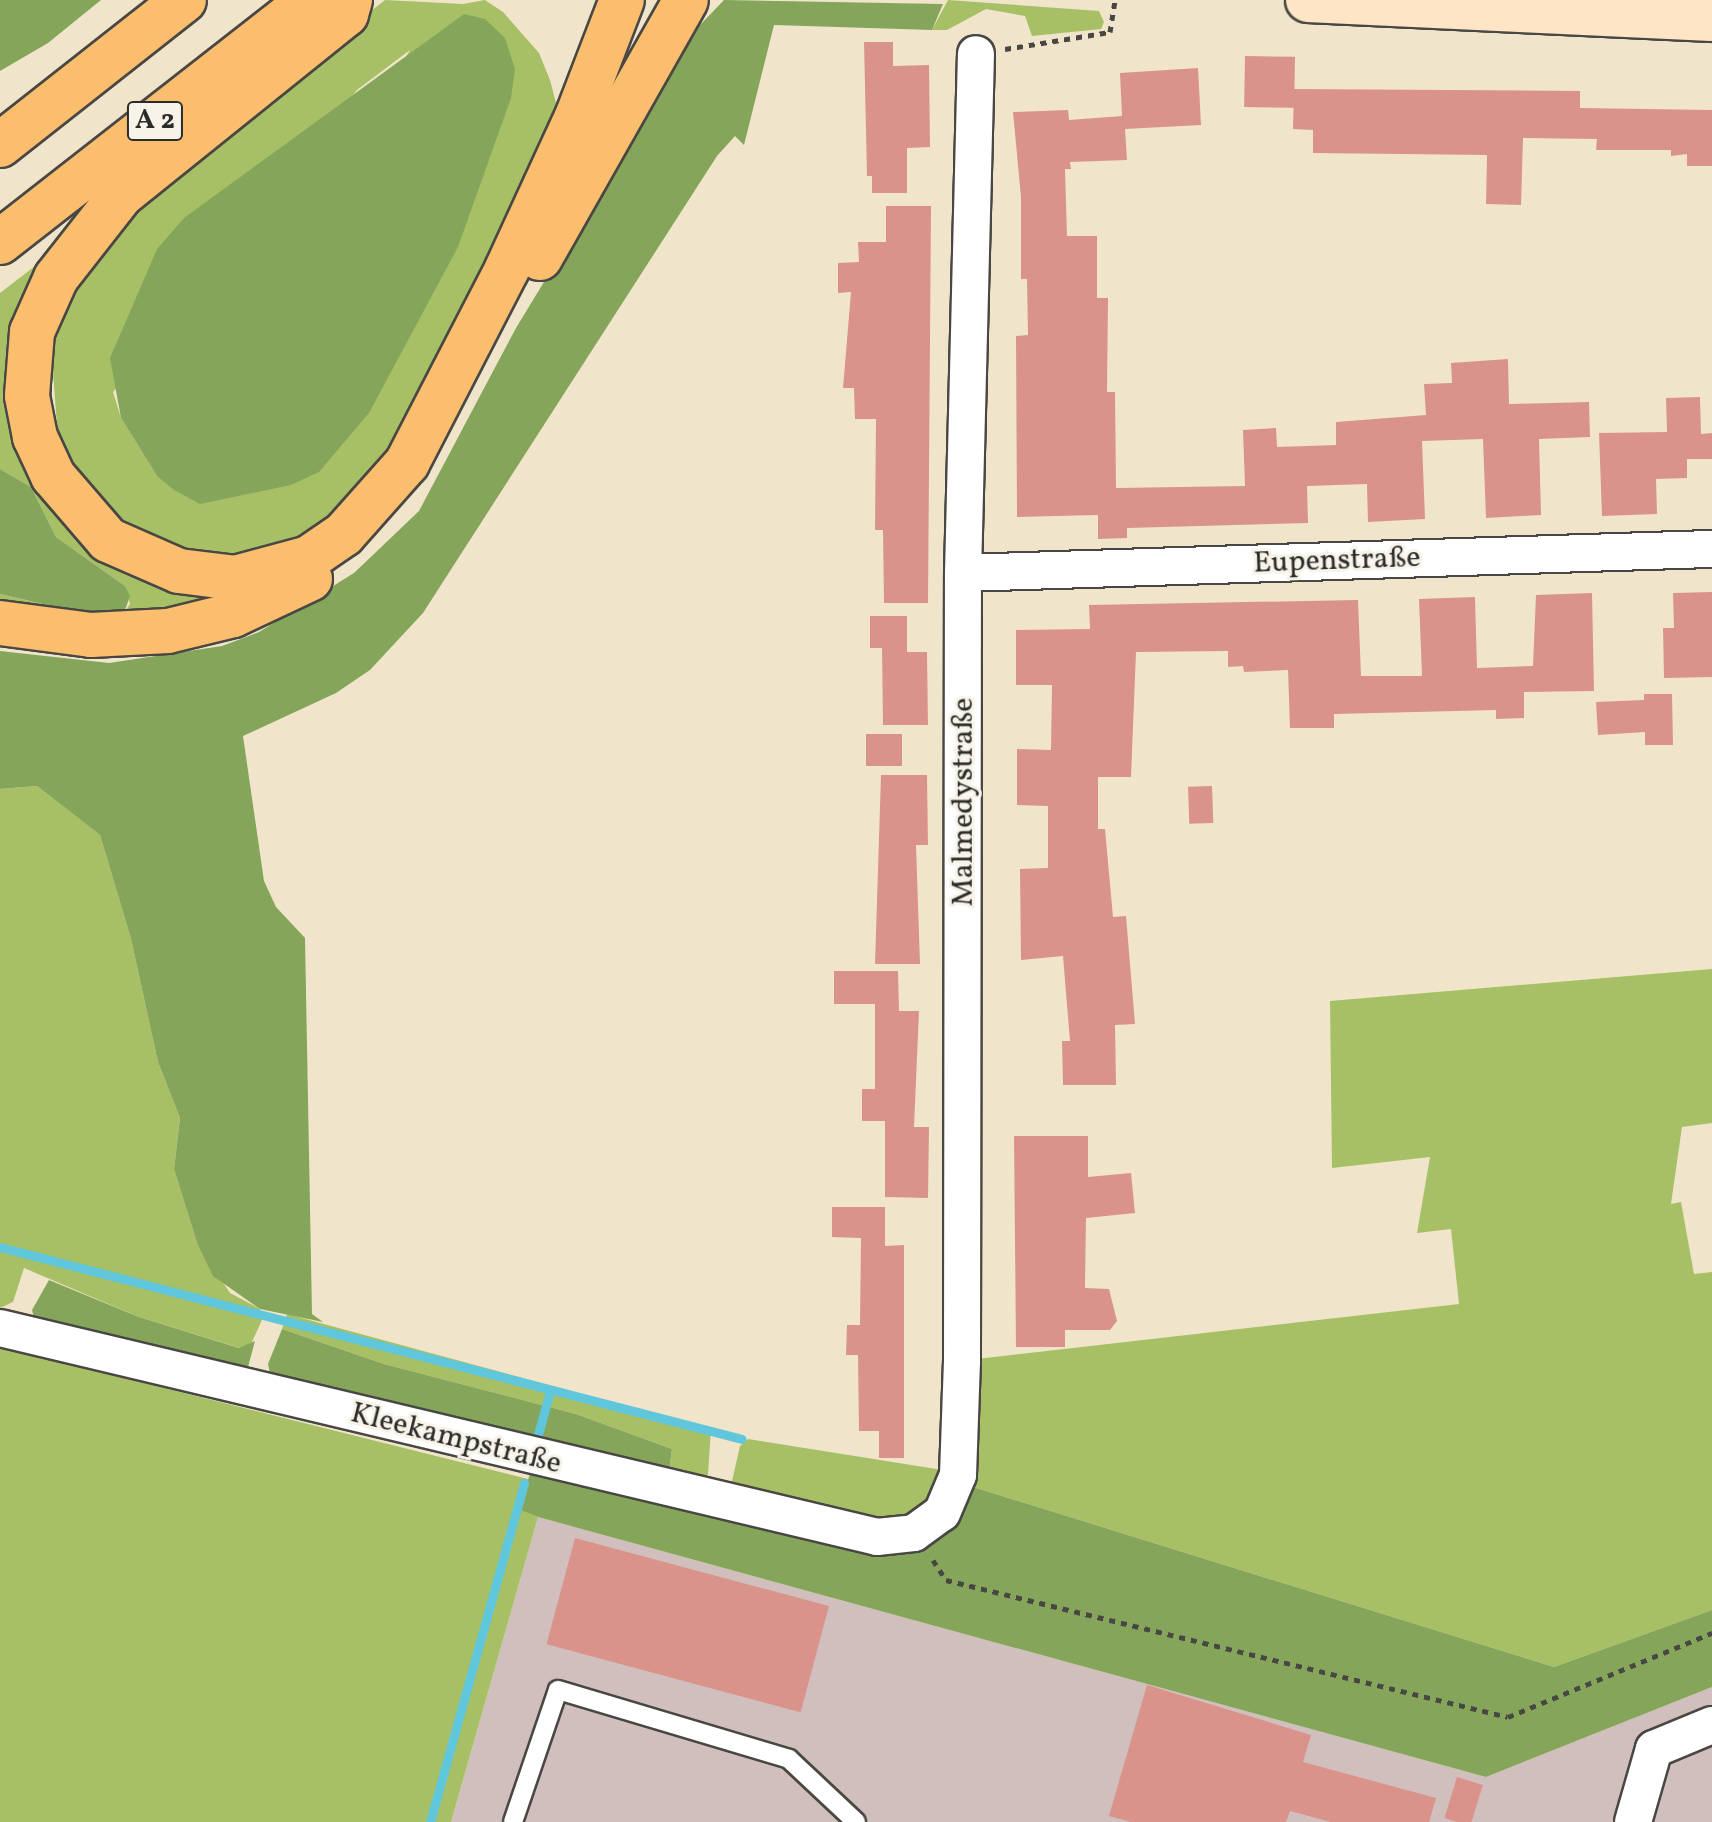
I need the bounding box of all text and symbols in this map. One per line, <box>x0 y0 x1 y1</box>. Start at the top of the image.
road number: A 2 <box>125 97 185 145</box>
street label: Eupenstraße <box>1253 540 1421 582</box>
street label: Malmedystraße <box>946 698 982 906</box>
street label: Kleekampstraße <box>347 1395 565 1483</box>

